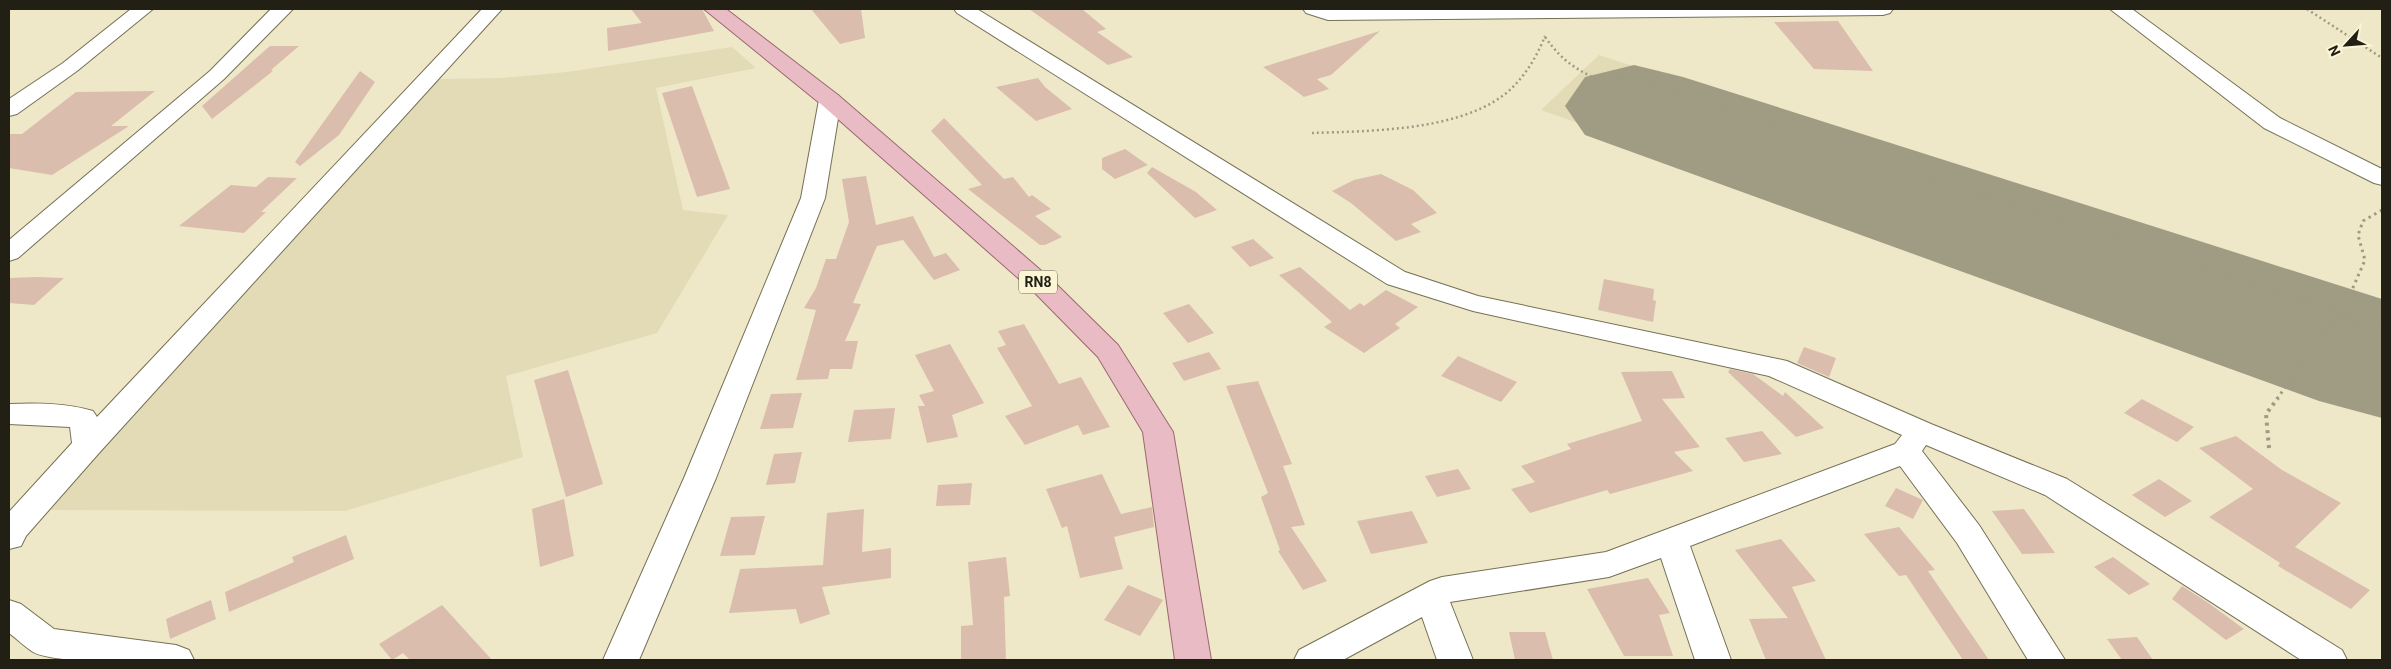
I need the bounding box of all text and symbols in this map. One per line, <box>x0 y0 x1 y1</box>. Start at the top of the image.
north arrow <box>2321 20 2371 70</box>
text: N <box>2325 43 2344 59</box>
road number: RN8 <box>1019 270 1057 294</box>

